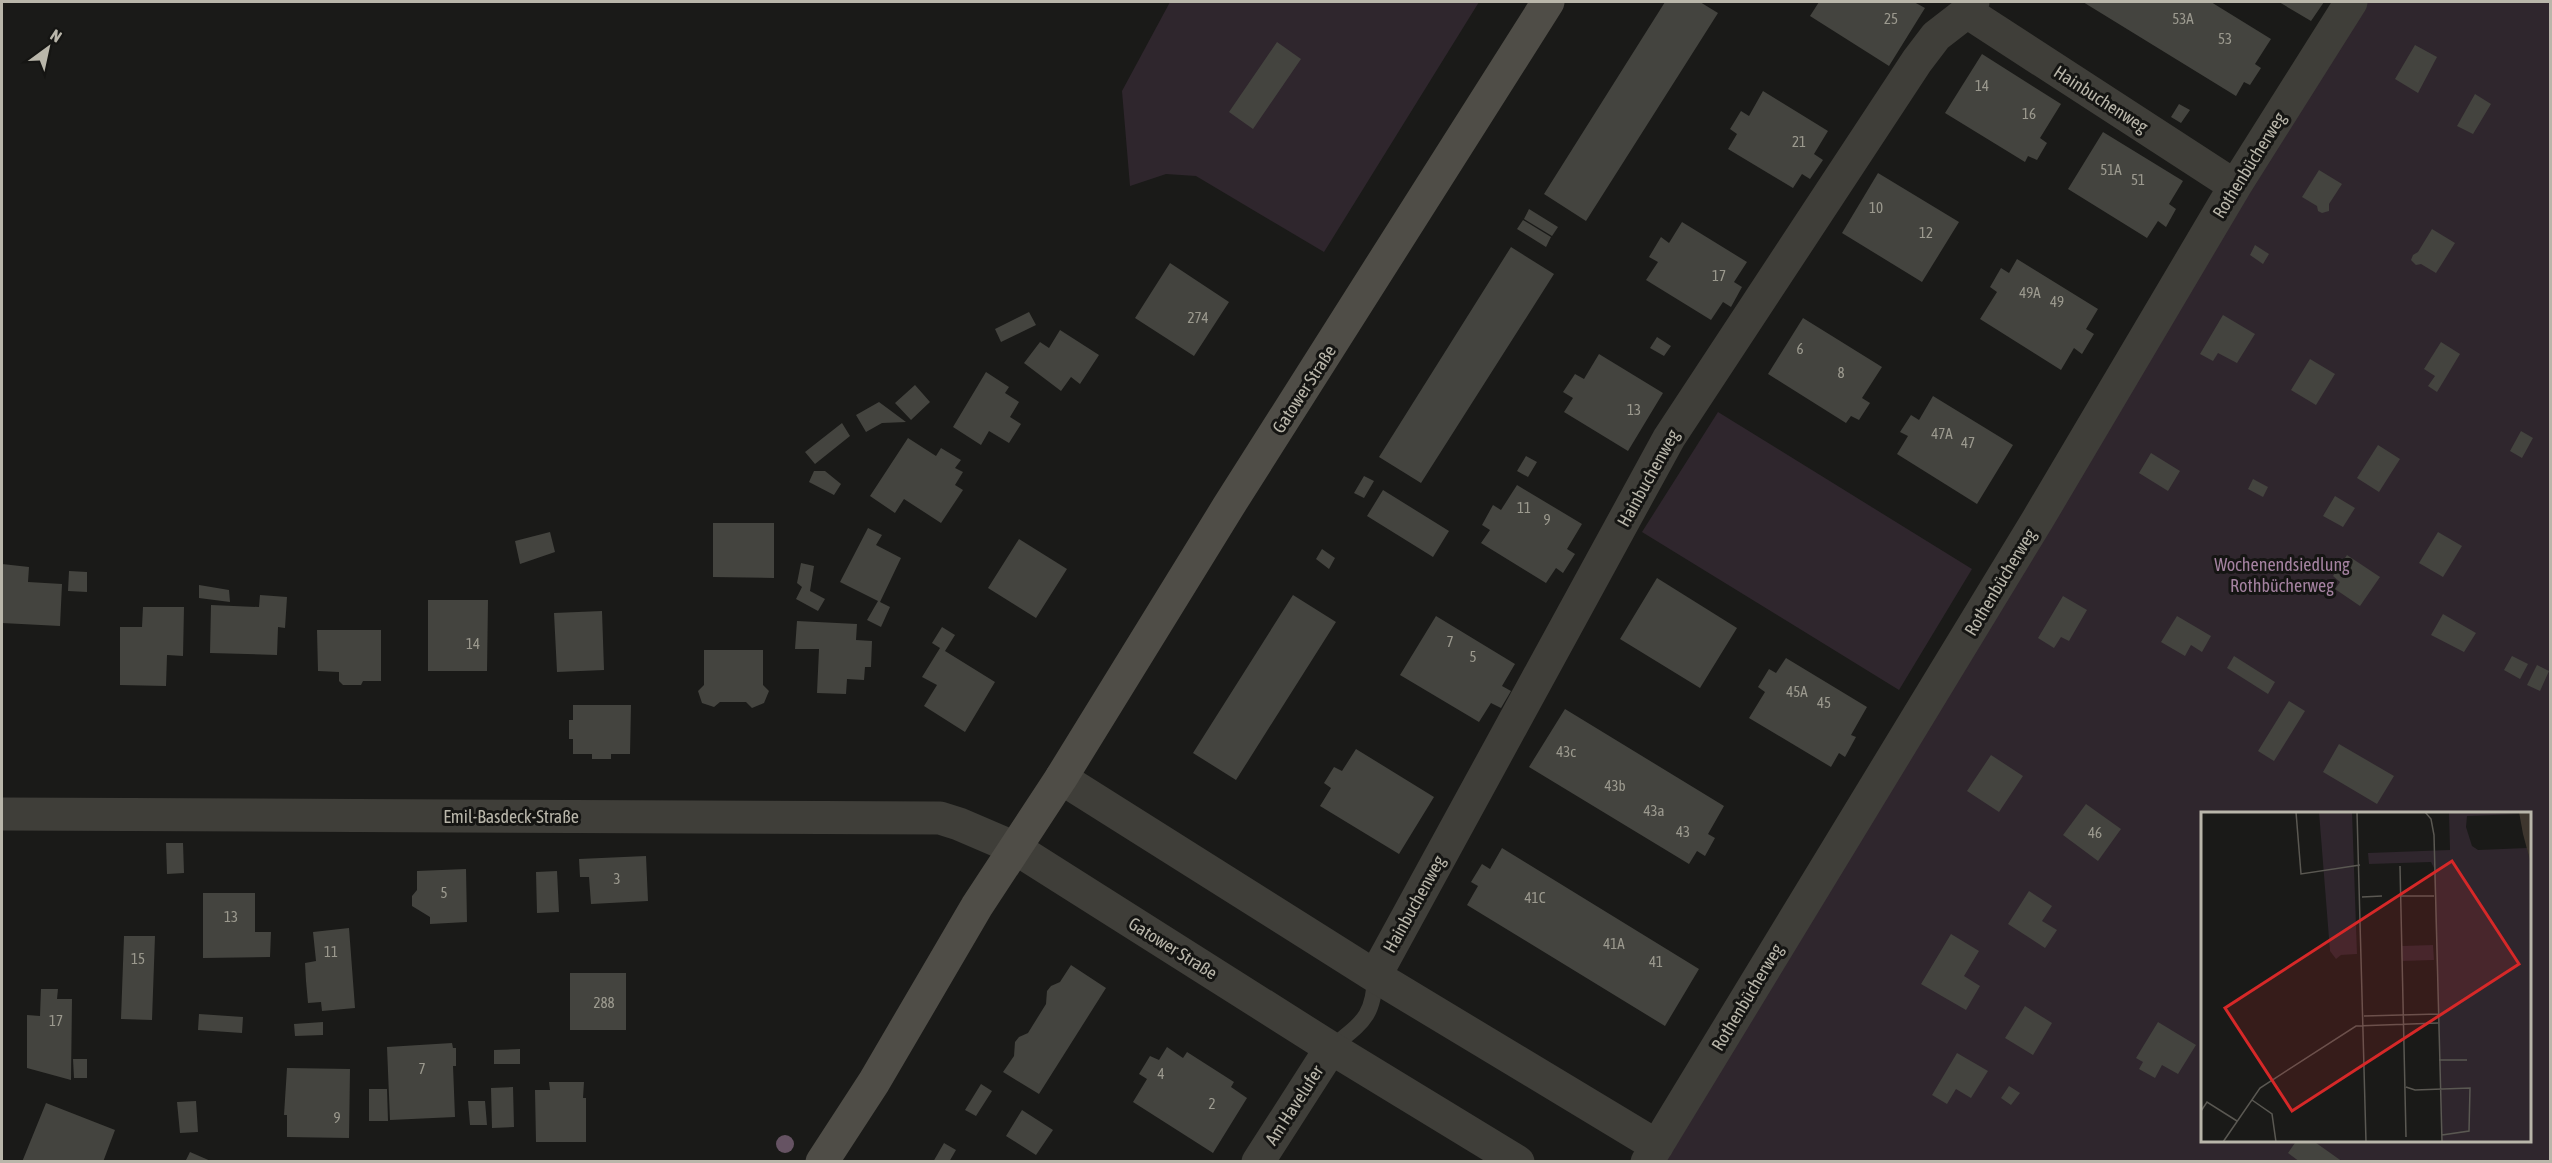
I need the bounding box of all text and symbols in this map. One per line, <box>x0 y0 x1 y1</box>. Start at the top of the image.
house number: 25 <box>1884 10 1898 27</box>
house number: 53A <box>2172 10 2194 27</box>
north arrow <box>18 18 78 78</box>
text: N <box>47 25 65 46</box>
house number: 53 <box>2218 30 2232 47</box>
street label: Hainbuchenweg <box>2050 61 2152 137</box>
house number: 14 <box>1975 77 1989 94</box>
house number: 16 <box>2022 105 2036 122</box>
street label: Rothenbücherweg <box>2208 108 2290 222</box>
house number: 21 <box>1792 133 1806 150</box>
house number: 51A <box>2100 161 2122 178</box>
house number: 51 <box>2131 171 2145 188</box>
house number: 10 <box>1869 199 1883 216</box>
house number: 12 <box>1919 224 1933 241</box>
house number: 17 <box>1712 267 1726 284</box>
house number: 49A <box>2019 284 2041 301</box>
house number: 49 <box>2050 293 2064 310</box>
house number: 274 <box>1187 309 1209 326</box>
house number: 6 <box>1796 340 1804 357</box>
street label: Gatower Straße <box>1268 341 1340 437</box>
house number: 8 <box>1837 364 1845 381</box>
house number: 13 <box>1627 401 1641 418</box>
house number: 47A <box>1931 425 1953 442</box>
street label: Hainbuchenweg <box>1613 426 1683 530</box>
house number: 47 <box>1961 434 1975 451</box>
house number: 11 <box>1517 499 1531 516</box>
house number: 9 <box>1543 511 1551 528</box>
street label: Rothenbücherweg <box>1960 525 2040 639</box>
park label: Wochenendsiedlung Rothbücherweg <box>2214 554 2350 596</box>
house number: 7 <box>1446 633 1454 650</box>
house number: 14 <box>466 635 480 652</box>
house number: 5 <box>1469 648 1477 665</box>
house number: 45A <box>1786 683 1808 700</box>
house number: 45 <box>1817 694 1831 711</box>
house number: 43c <box>1556 743 1576 760</box>
house number: 43b <box>1604 777 1626 794</box>
house number: 43a <box>1643 802 1665 819</box>
street label: Emil-Basdeck-Straße <box>443 806 579 827</box>
inset map <box>2201 812 2531 1142</box>
house number: 43 <box>1676 823 1690 840</box>
house number: 46 <box>2088 824 2102 841</box>
street label: Hainbuchenweg <box>1379 852 1449 956</box>
house number: 3 <box>613 870 621 887</box>
house number: 5 <box>440 884 448 901</box>
house number: 41C <box>1525 889 1546 906</box>
house number: 13 <box>224 908 238 925</box>
street label: Gatower Straße <box>1125 912 1221 984</box>
house number: 41A <box>1603 935 1625 952</box>
street label: Rothenbücherweg <box>1707 940 1787 1054</box>
house number: 11 <box>324 943 338 960</box>
house number: 15 <box>131 950 145 967</box>
house number: 41 <box>1649 953 1663 970</box>
house number: 288 <box>593 994 615 1011</box>
house number: 17 <box>49 1012 63 1029</box>
house number: 7 <box>418 1060 426 1077</box>
street label: Am Havelufer <box>1261 1061 1328 1149</box>
house number: 4 <box>1157 1065 1165 1082</box>
house number: 2 <box>1208 1095 1216 1112</box>
house number: 9 <box>333 1109 341 1126</box>

